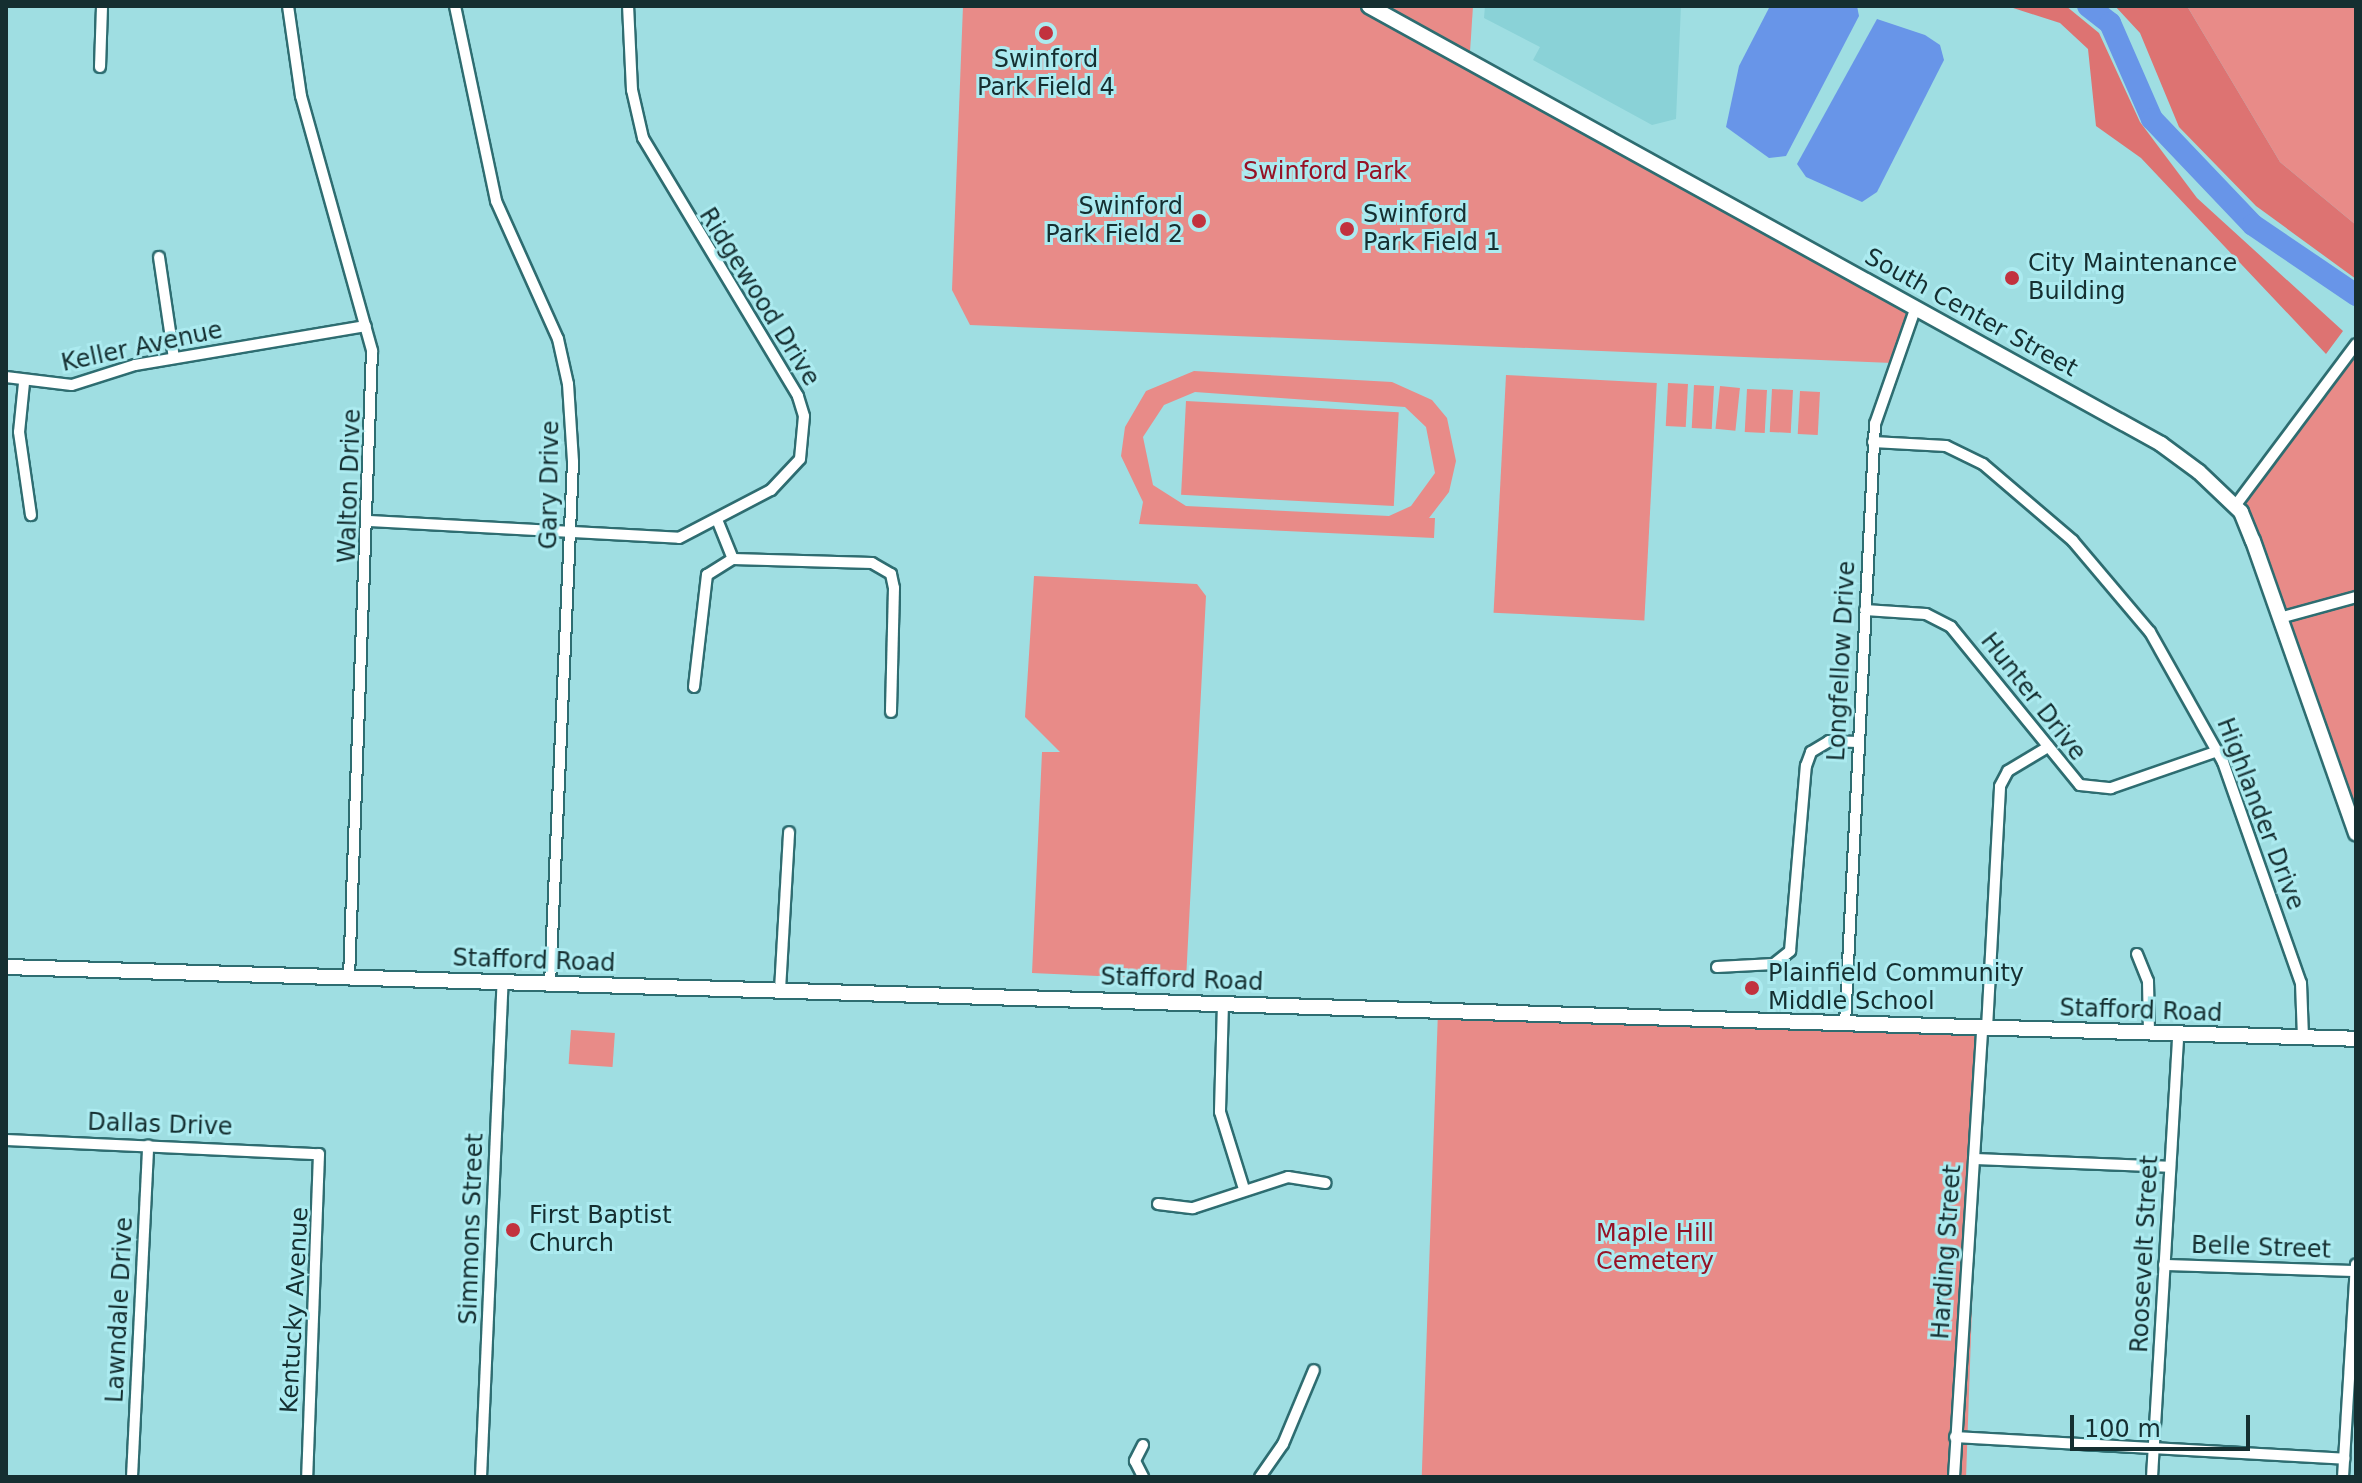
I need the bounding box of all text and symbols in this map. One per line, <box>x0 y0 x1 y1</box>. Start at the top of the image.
marker: Swinford Park Field 4 <box>1037 24 1055 42</box>
place label: Swinford Park Field 4 <box>977 46 1115 102</box>
park label: Swinford Park <box>1243 158 1407 186</box>
place label: Swinford Park Field 2 <box>1045 193 1183 249</box>
place label: Swinford Park Field 1 <box>1363 201 1501 257</box>
street label: Ridgewood Drive <box>693 203 825 391</box>
marker: Swinford Park Field 2 <box>1190 212 1208 230</box>
marker: Swinford Park Field 1 <box>1338 220 1356 238</box>
street label: South Center Street <box>1860 243 2082 383</box>
place label: City Maintenance Building <box>2028 250 2237 306</box>
marker: City Maintenance Building <box>2003 269 2021 287</box>
street label: Keller Avenue <box>59 316 225 378</box>
street label: Walton Drive <box>333 408 367 564</box>
street label: Gary Drive <box>534 420 566 550</box>
street label: Longfellow Drive <box>1822 560 1862 762</box>
street label: Hunter Drive <box>1974 627 2092 767</box>
street label: Highlander Drive <box>2210 714 2310 914</box>
street label: Stafford Road <box>452 944 616 978</box>
place label: Plainfield Community Middle School <box>1768 960 2024 1016</box>
street label: Stafford Road <box>1100 963 1264 997</box>
marker: Plainfield Community Middle School <box>1743 979 1761 997</box>
street label: Stafford Road <box>2059 994 2223 1028</box>
street label: Dallas Drive <box>87 1108 233 1142</box>
street label: Simmons Street <box>454 1133 490 1325</box>
street label: Roosevelt Street <box>2125 1154 2165 1354</box>
street label: Harding Street <box>1927 1164 1967 1340</box>
place label: First Baptist Church <box>529 1202 672 1258</box>
street label: Kentucky Avenue <box>275 1206 315 1414</box>
street label: Lawndale Drive <box>101 1216 139 1404</box>
park label: Maple Hill Cemetery <box>1596 1220 1714 1276</box>
marker: First Baptist Church <box>504 1221 522 1239</box>
street label: Belle Street <box>2191 1231 2331 1265</box>
scale bar <box>2074 1399 2254 1449</box>
text: 100 m <box>2084 1415 2161 1443</box>

